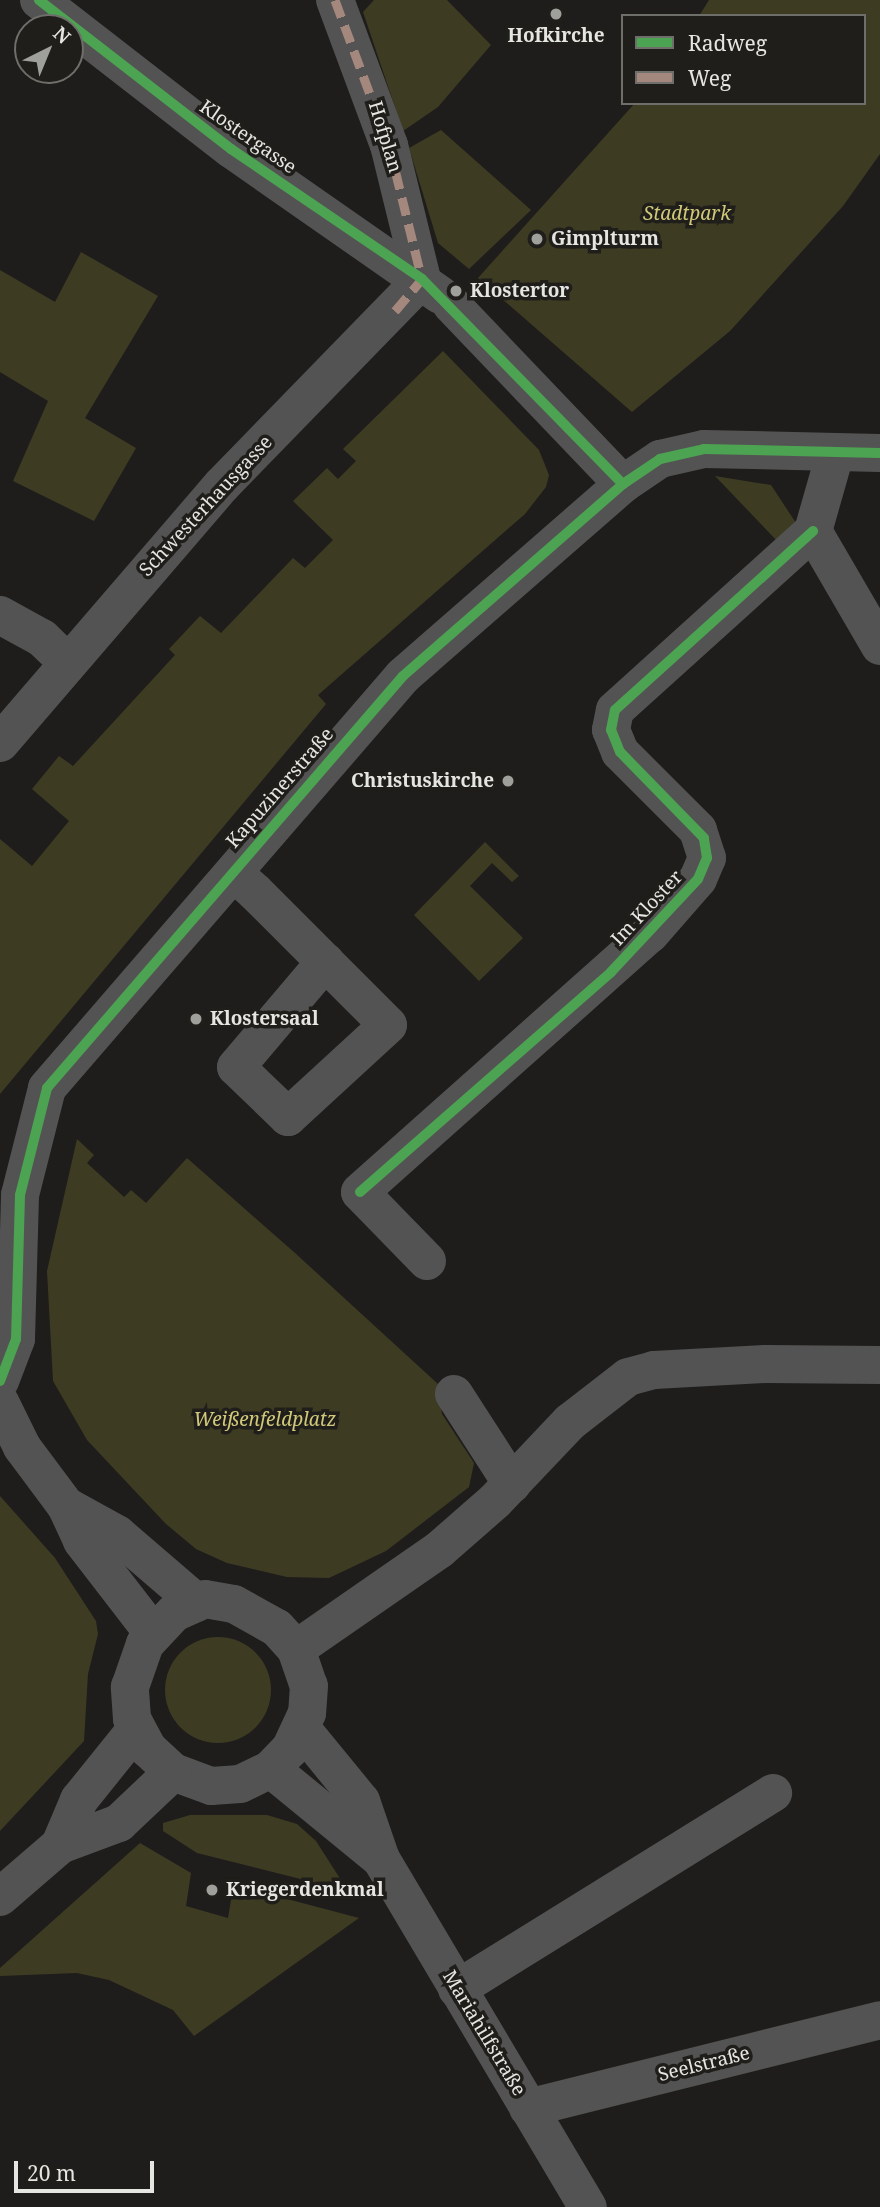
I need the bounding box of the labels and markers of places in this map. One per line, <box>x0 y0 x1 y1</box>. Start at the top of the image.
marker: Hofkirche <box>548 6 564 22</box>
place label: Hofkirche <box>507 25 605 47</box>
place label: Gimplturm <box>551 228 659 250</box>
marker: Gimplturm <box>529 231 545 247</box>
place label: Klostertor <box>470 280 569 302</box>
marker: Klostertor <box>448 283 464 299</box>
place label: Christuskirche <box>351 770 494 792</box>
marker: Christuskirche <box>500 773 516 789</box>
place label: Klostersaal <box>210 1008 319 1030</box>
marker: Klostersaal <box>188 1011 204 1027</box>
place label: Kriegerdenkmal <box>226 1879 384 1901</box>
marker: Kriegerdenkmal <box>204 1882 220 1898</box>

